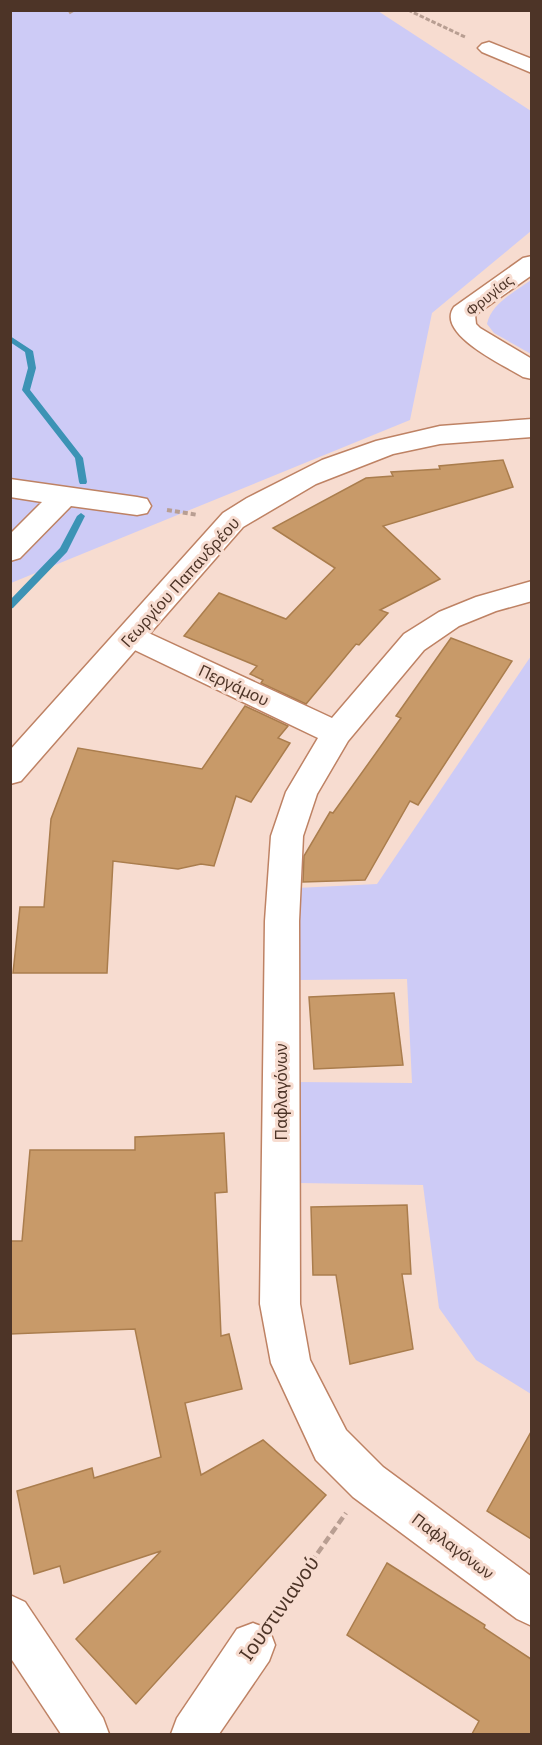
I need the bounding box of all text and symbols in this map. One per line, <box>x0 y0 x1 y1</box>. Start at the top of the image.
street label: Φρυγίας <box>462 270 517 320</box>
street label: Γεωργίου Παπανδρέου <box>116 512 244 652</box>
street label: Περγάμου <box>195 659 273 711</box>
street label: Παφλαγόνων <box>270 1043 292 1141</box>
street label: Παφλαγόνων <box>408 1508 498 1584</box>
street label: Ιουστινιανού <box>233 1550 325 1666</box>

